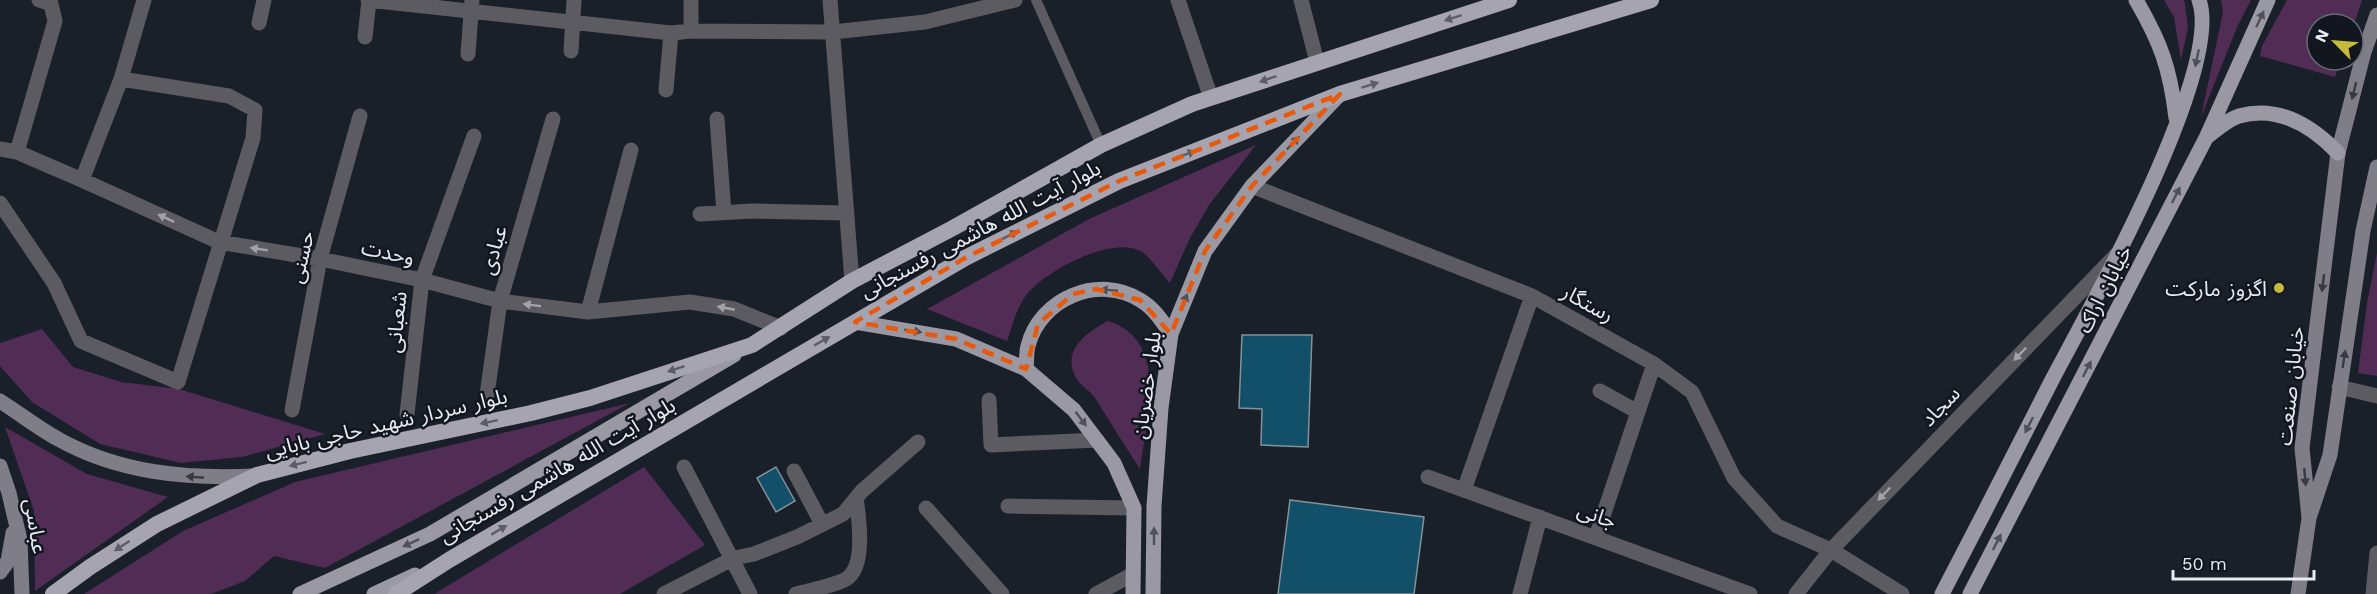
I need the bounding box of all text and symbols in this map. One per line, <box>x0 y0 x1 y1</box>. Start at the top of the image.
one-way arrow <box>2255 11 2264 28</box>
north arrow <box>2305 12 2365 72</box>
one-way arrow <box>1444 14 1462 23</box>
text: N <box>2311 26 2333 45</box>
one-way arrow <box>2191 48 2201 67</box>
one-way arrow <box>1259 74 1277 84</box>
one-way arrow <box>1361 80 1379 89</box>
one-way arrow <box>2349 82 2358 100</box>
one-way arrow <box>1286 135 1300 150</box>
one-way arrow <box>1178 149 1196 158</box>
street label: بلوار آیت الله هاشمی رفسنجانی <box>856 155 1104 303</box>
one-way arrow <box>2171 187 2181 204</box>
one-way arrow <box>156 213 174 223</box>
street label: عبادی <box>474 223 512 277</box>
street label: حسنی <box>283 228 319 286</box>
one-way arrow <box>1002 231 1019 240</box>
street label: وحدت <box>359 234 417 270</box>
street label: خیابان اراک <box>2071 241 2137 337</box>
one-way arrow <box>250 244 269 253</box>
one-way arrow <box>2319 274 2328 293</box>
place label: اگزوز مارکت <box>2165 276 2267 301</box>
street label: رستگار <box>1557 278 1618 327</box>
marker: اگزوز مارکت <box>2272 281 2286 295</box>
one-way arrow <box>1100 285 1119 295</box>
street label: شعبانی <box>380 290 412 354</box>
one-way arrow <box>1180 293 1189 311</box>
one-way arrow <box>523 300 542 310</box>
one-way arrow <box>716 303 735 312</box>
street label: خیابان صنعت <box>2271 325 2309 447</box>
one-way arrow <box>903 327 922 336</box>
street label: بلوار خضریان <box>1126 330 1166 440</box>
one-way arrow <box>814 336 831 346</box>
one-way arrow <box>2013 347 2027 361</box>
one-way arrow <box>2339 349 2348 368</box>
one-way arrow <box>2082 360 2091 377</box>
one-way arrow <box>667 365 685 375</box>
street label: سجاد <box>1915 381 1965 431</box>
street label: بلوار سردار شهید حاجی بابایی <box>262 383 510 463</box>
street label: بلوار آیت الله هاشمی رفسنجانی <box>434 392 680 548</box>
one-way arrow <box>1074 412 1086 427</box>
one-way arrow <box>2024 417 2034 434</box>
one-way arrow <box>479 418 498 427</box>
one-way arrow <box>289 460 308 470</box>
one-way arrow <box>2300 467 2310 486</box>
one-way arrow <box>186 472 205 482</box>
one-way arrow <box>1878 487 1892 501</box>
street label: عباسی <box>19 496 53 556</box>
street label: جانی <box>1574 496 1620 534</box>
one-way arrow <box>491 525 507 536</box>
one-way arrow <box>1149 526 1159 545</box>
one-way arrow <box>1992 533 2002 550</box>
one-way arrow <box>402 539 420 549</box>
one-way arrow <box>114 540 131 551</box>
scale bar <box>2173 543 2314 581</box>
text: 50 m <box>2182 553 2227 574</box>

